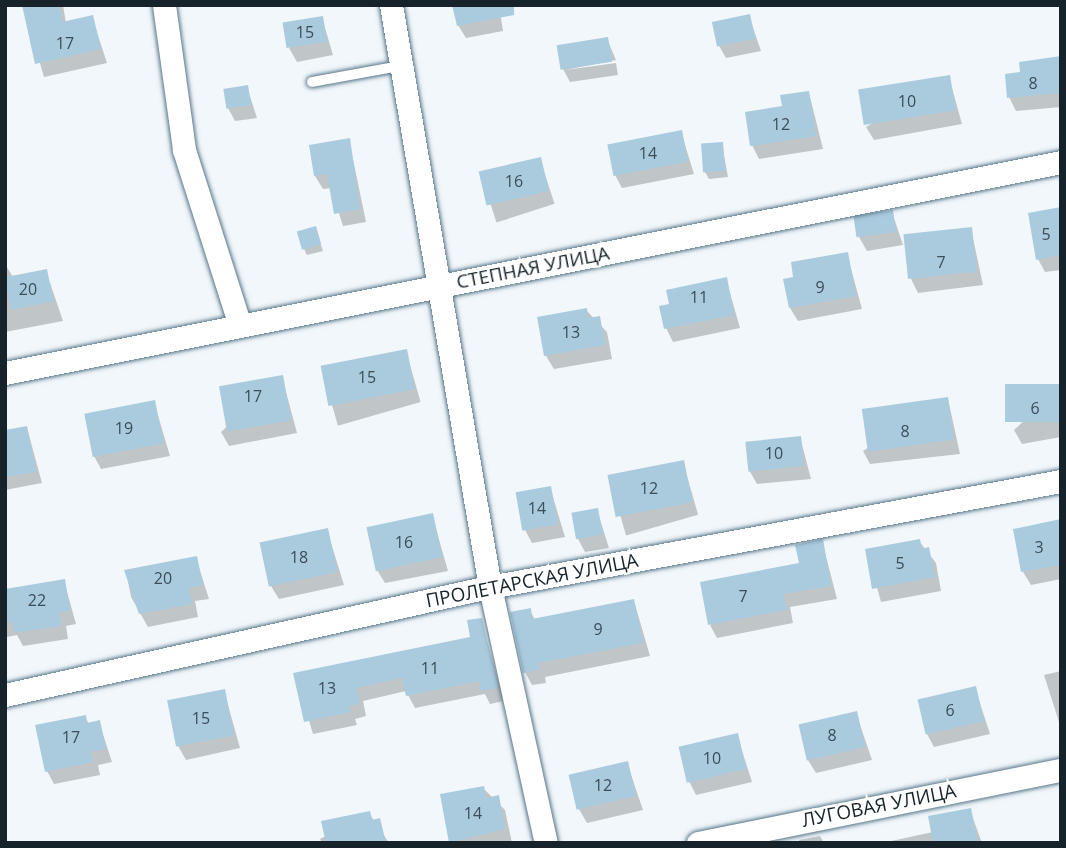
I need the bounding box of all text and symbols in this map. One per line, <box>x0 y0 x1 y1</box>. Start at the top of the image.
house number: 15 <box>296 22 314 42</box>
house number: 17 <box>56 33 74 53</box>
house number: 8 <box>1028 73 1038 93</box>
house number: 10 <box>898 91 916 111</box>
house number: 12 <box>772 114 790 134</box>
house number: 14 <box>639 143 657 163</box>
house number: 16 <box>505 171 523 191</box>
house number: 5 <box>1041 224 1051 244</box>
street label: СТЕПНАЯ УЛИЦА <box>455 242 611 294</box>
house number: 7 <box>936 252 946 272</box>
house number: 9 <box>815 277 825 297</box>
house number: 20 <box>19 279 37 299</box>
house number: 11 <box>690 287 708 307</box>
house number: 13 <box>562 322 580 342</box>
house number: 15 <box>358 367 376 387</box>
house number: 17 <box>244 386 262 406</box>
house number: 6 <box>1030 398 1040 418</box>
house number: 19 <box>115 418 133 438</box>
house number: 8 <box>900 421 910 441</box>
house number: 10 <box>765 443 783 463</box>
house number: 12 <box>640 478 658 498</box>
house number: 14 <box>528 498 546 518</box>
house number: 16 <box>395 532 413 552</box>
house number: 3 <box>1034 537 1044 557</box>
house number: 18 <box>290 547 308 567</box>
street label: ПРОЛЕТАРСКАЯ УЛИЦА <box>424 549 640 613</box>
house number: 5 <box>895 553 905 573</box>
house number: 20 <box>154 568 172 588</box>
house number: 7 <box>738 586 748 606</box>
house number: 22 <box>28 590 46 610</box>
house number: 9 <box>593 619 603 639</box>
house number: 11 <box>421 658 439 678</box>
house number: 13 <box>318 678 336 698</box>
house number: 6 <box>945 700 955 720</box>
house number: 15 <box>192 708 210 728</box>
house number: 8 <box>827 725 837 745</box>
house number: 17 <box>62 727 80 747</box>
house number: 10 <box>703 748 721 768</box>
house number: 12 <box>594 775 612 795</box>
street label: ЛУГОВАЯ УЛИЦА <box>800 780 958 832</box>
house number: 14 <box>464 803 482 823</box>

